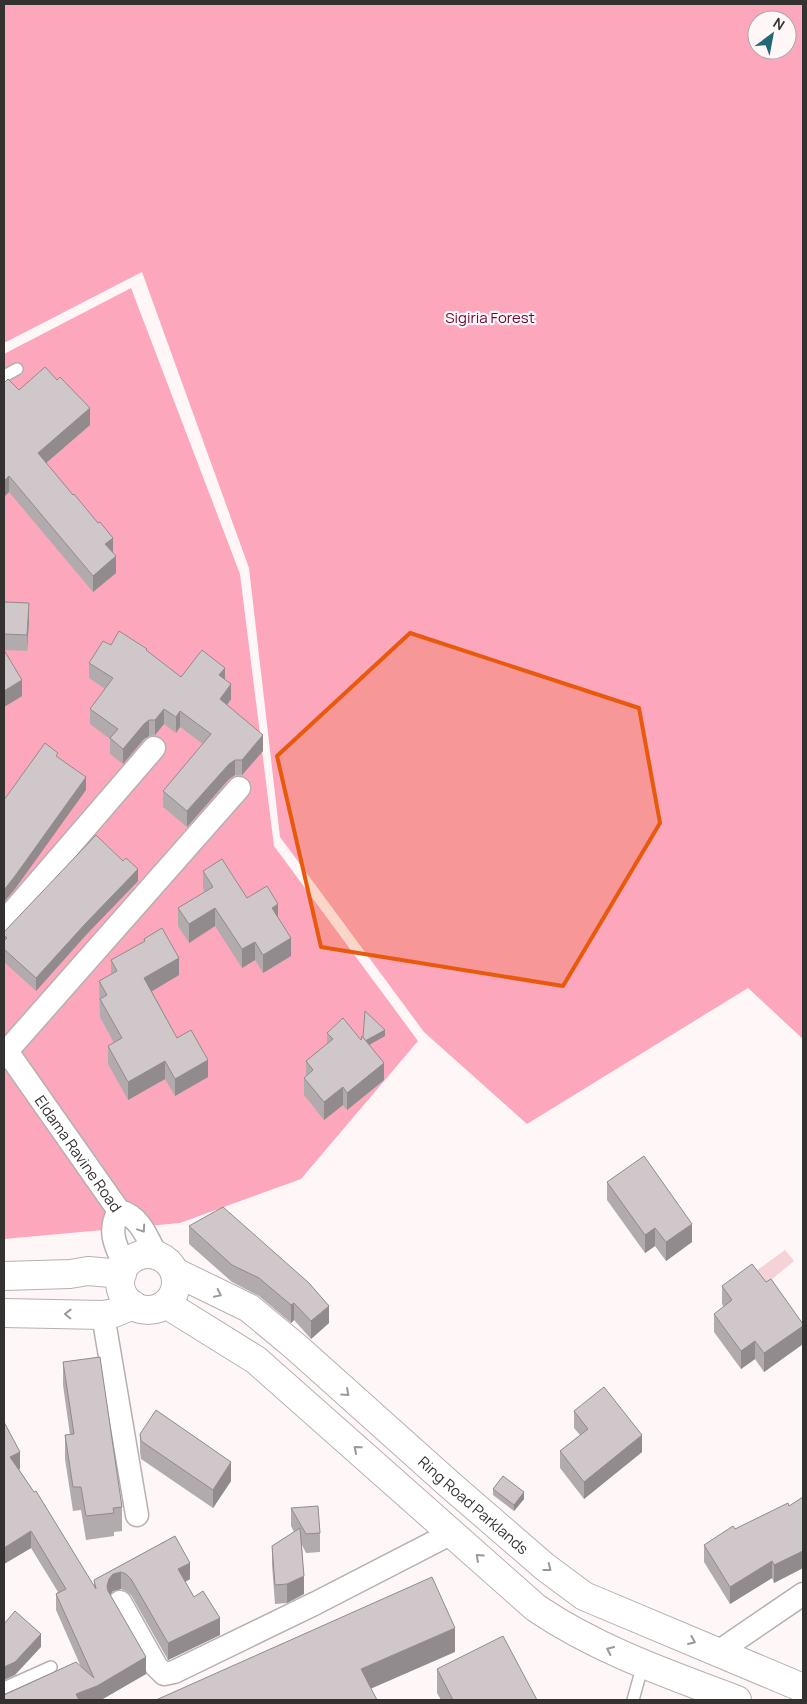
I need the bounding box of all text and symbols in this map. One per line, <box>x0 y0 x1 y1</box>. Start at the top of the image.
north arrow <box>747 10 797 60</box>
text: N <box>770 13 788 34</box>
park label: Sigiria Forest <box>445 307 535 328</box>
street label: Eldama Ravine Road <box>30 1091 127 1216</box>
one-way arrow <box>136 1223 145 1232</box>
one-way arrow <box>213 1287 222 1297</box>
one-way arrow <box>64 1309 72 1319</box>
one-way arrow <box>340 1387 349 1396</box>
one-way arrow <box>354 1446 363 1455</box>
street label: Ring Road Parklands <box>414 1451 533 1559</box>
one-way arrow <box>475 1554 484 1563</box>
one-way arrow <box>542 1563 551 1572</box>
one-way arrow <box>687 1636 695 1646</box>
one-way arrow <box>607 1647 616 1657</box>

